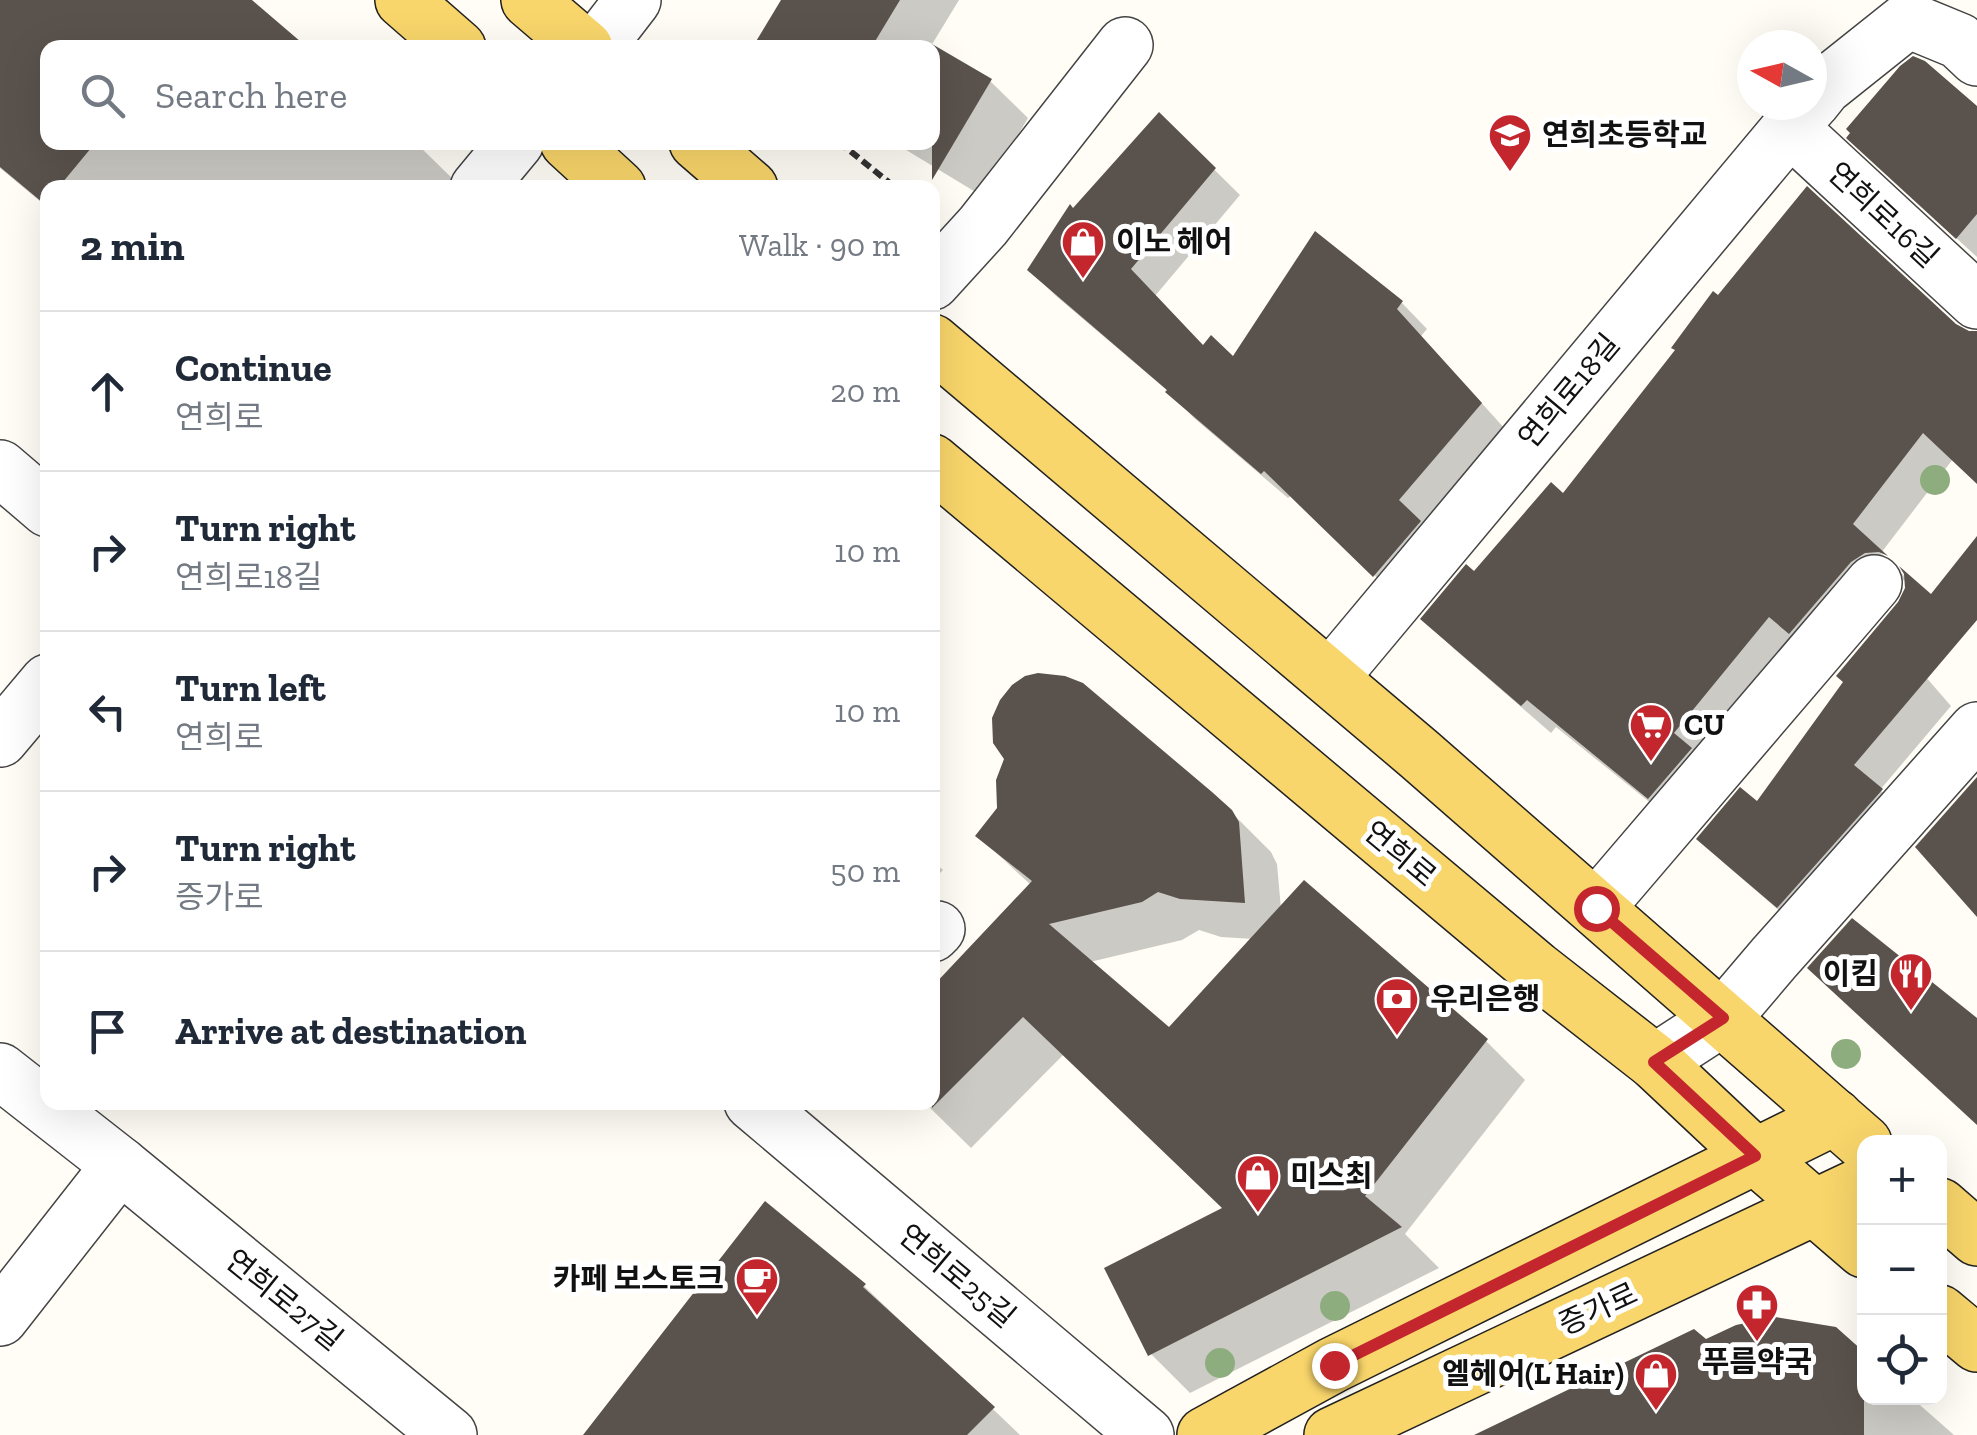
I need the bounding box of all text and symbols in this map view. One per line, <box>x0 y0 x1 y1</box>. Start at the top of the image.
north arrow <box>1737 30 1827 120</box>
search box <box>40 40 940 150</box>
icon: search <box>75 68 130 123</box>
text: Search here <box>155 72 347 118</box>
school or university icon: 연희초등학교 <box>1487 112 1533 173</box>
place label: 연희초등학교 <box>1542 117 1708 153</box>
street label: 연희로16길 <box>1820 155 1946 275</box>
shop icon: 이노 헤어 <box>1060 219 1106 280</box>
text: 2 min <box>80 220 185 271</box>
place label: 이노 헤어 <box>1116 224 1232 260</box>
text: Walk · 90 m <box>739 226 900 264</box>
street label: 연희로18길 <box>1511 327 1627 455</box>
text: Continue <box>175 345 332 391</box>
icon: ahead <box>80 364 135 419</box>
text: 20 m <box>830 372 900 410</box>
text: 연희로 <box>175 398 263 436</box>
text: Turn right <box>175 505 355 551</box>
icon: right <box>80 524 135 579</box>
text: 10 m <box>834 532 900 570</box>
text: 연희로18길 <box>175 558 322 596</box>
text: Turn left <box>175 665 326 711</box>
icon: left <box>80 684 135 739</box>
text: 10 m <box>834 692 900 730</box>
supermarket icon: CU <box>1628 702 1674 763</box>
place label: CU <box>1684 707 1725 743</box>
text: 연희로 <box>175 718 263 756</box>
street label: 연희로 <box>1357 814 1443 894</box>
text: Turn right <box>175 825 355 871</box>
icon: right <box>80 844 135 899</box>
text: 50 m <box>830 852 900 890</box>
text: 증가로 <box>175 878 263 916</box>
route start <box>1574 886 1620 932</box>
restaurant icon: 이킴 <box>1888 951 1934 1012</box>
place label: 이킴 <box>1823 956 1878 992</box>
bank icon: 우리은행 <box>1374 976 1420 1037</box>
place label: 우리은행 <box>1430 981 1540 1017</box>
icon: arrive <box>80 1004 135 1059</box>
text: Arrive at destination <box>175 1008 526 1054</box>
map controls <box>1857 1135 1947 1405</box>
button: + <box>1857 1135 1947 1225</box>
shop icon: 미스최 <box>1235 1153 1281 1214</box>
place label: 미스최 <box>1290 1158 1373 1194</box>
street label: 연희로25길 <box>891 1217 1023 1335</box>
button: − <box>1857 1225 1947 1315</box>
street label: 연희로27길 <box>218 1242 350 1358</box>
cafe icon: 카페 보스토크 <box>734 1256 780 1317</box>
place label: 카페 보스토크 <box>553 1261 724 1297</box>
street label: 증가로 <box>1553 1275 1643 1343</box>
pharmacy icon: 푸름약국 <box>1734 1282 1780 1343</box>
button: locate <box>1857 1315 1947 1405</box>
route end <box>1312 1343 1358 1389</box>
place label: 푸름약국 <box>1702 1344 1812 1380</box>
shop icon: 엘헤어(L Hair) <box>1633 1351 1679 1412</box>
place label: 엘헤어(L Hair) <box>1442 1356 1624 1392</box>

